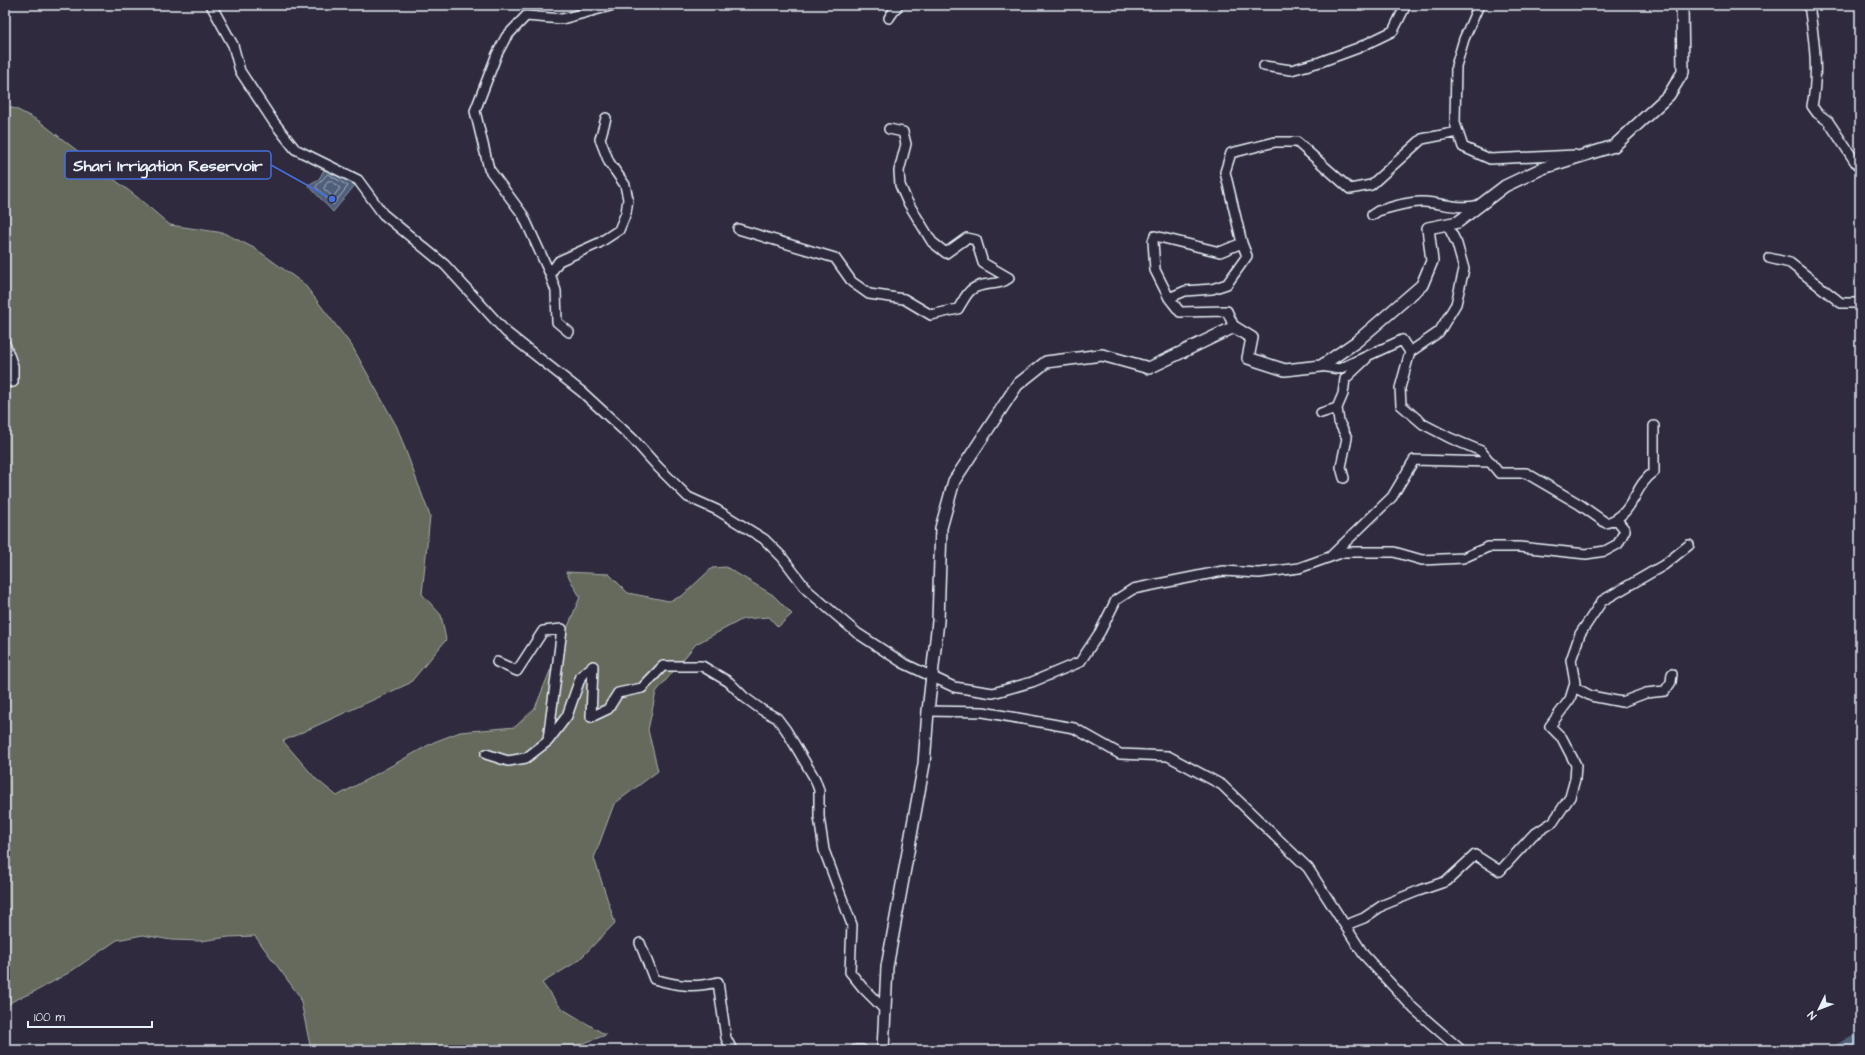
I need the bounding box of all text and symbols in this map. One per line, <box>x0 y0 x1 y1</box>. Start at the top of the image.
callout: Shari Irrigation Reservoir <box>65 151 271 179</box>
text: Shari Irrigation Reservoir <box>72 155 263 179</box>
north arrow <box>1799 989 1839 1029</box>
scale bar <box>28 1003 152 1029</box>
text: N <box>1804 1008 1820 1023</box>
text: 100 m <box>34 1009 65 1026</box>

